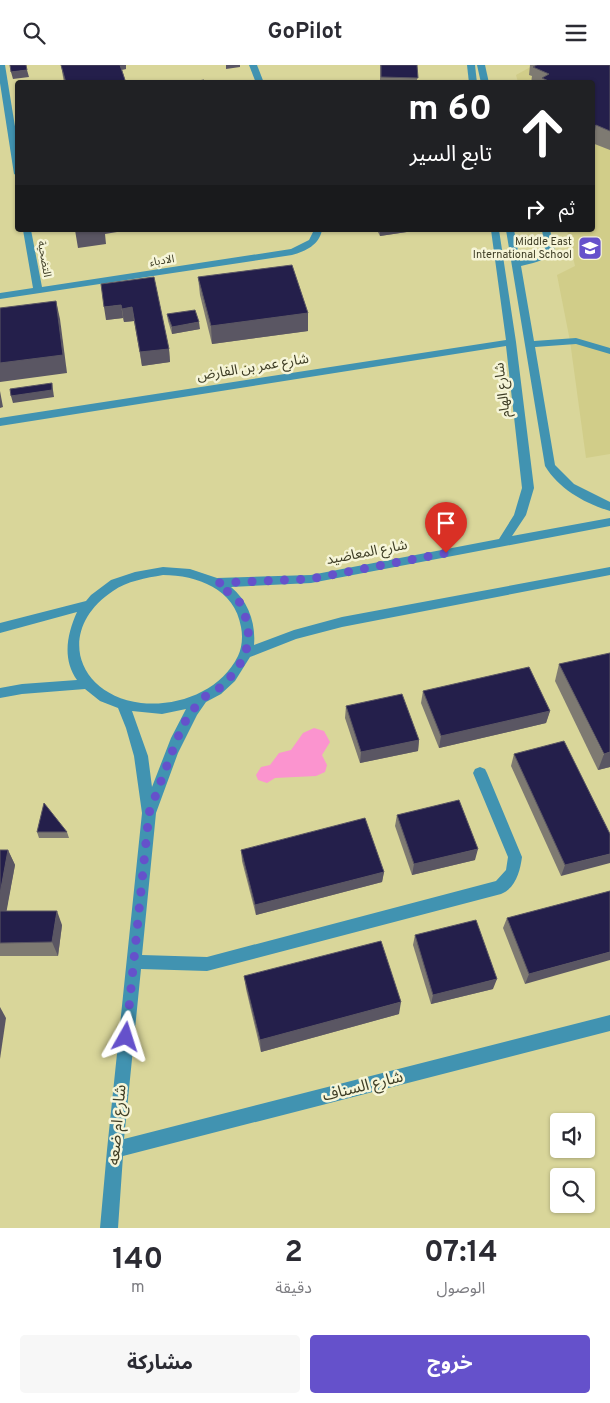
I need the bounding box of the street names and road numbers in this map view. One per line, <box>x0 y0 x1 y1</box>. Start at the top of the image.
street label: التضحية <box>34 240 54 278</box>
street label: الادباء <box>149 252 175 270</box>
street label: شارع عمر بن الفارض <box>196 351 310 386</box>
street label: شارع الهام <box>491 361 516 419</box>
street label: شارع المعاضيد <box>325 537 409 570</box>
street label: شارع السناف <box>321 1067 406 1108</box>
street label: شارع ام ضعه <box>105 1084 132 1166</box>

